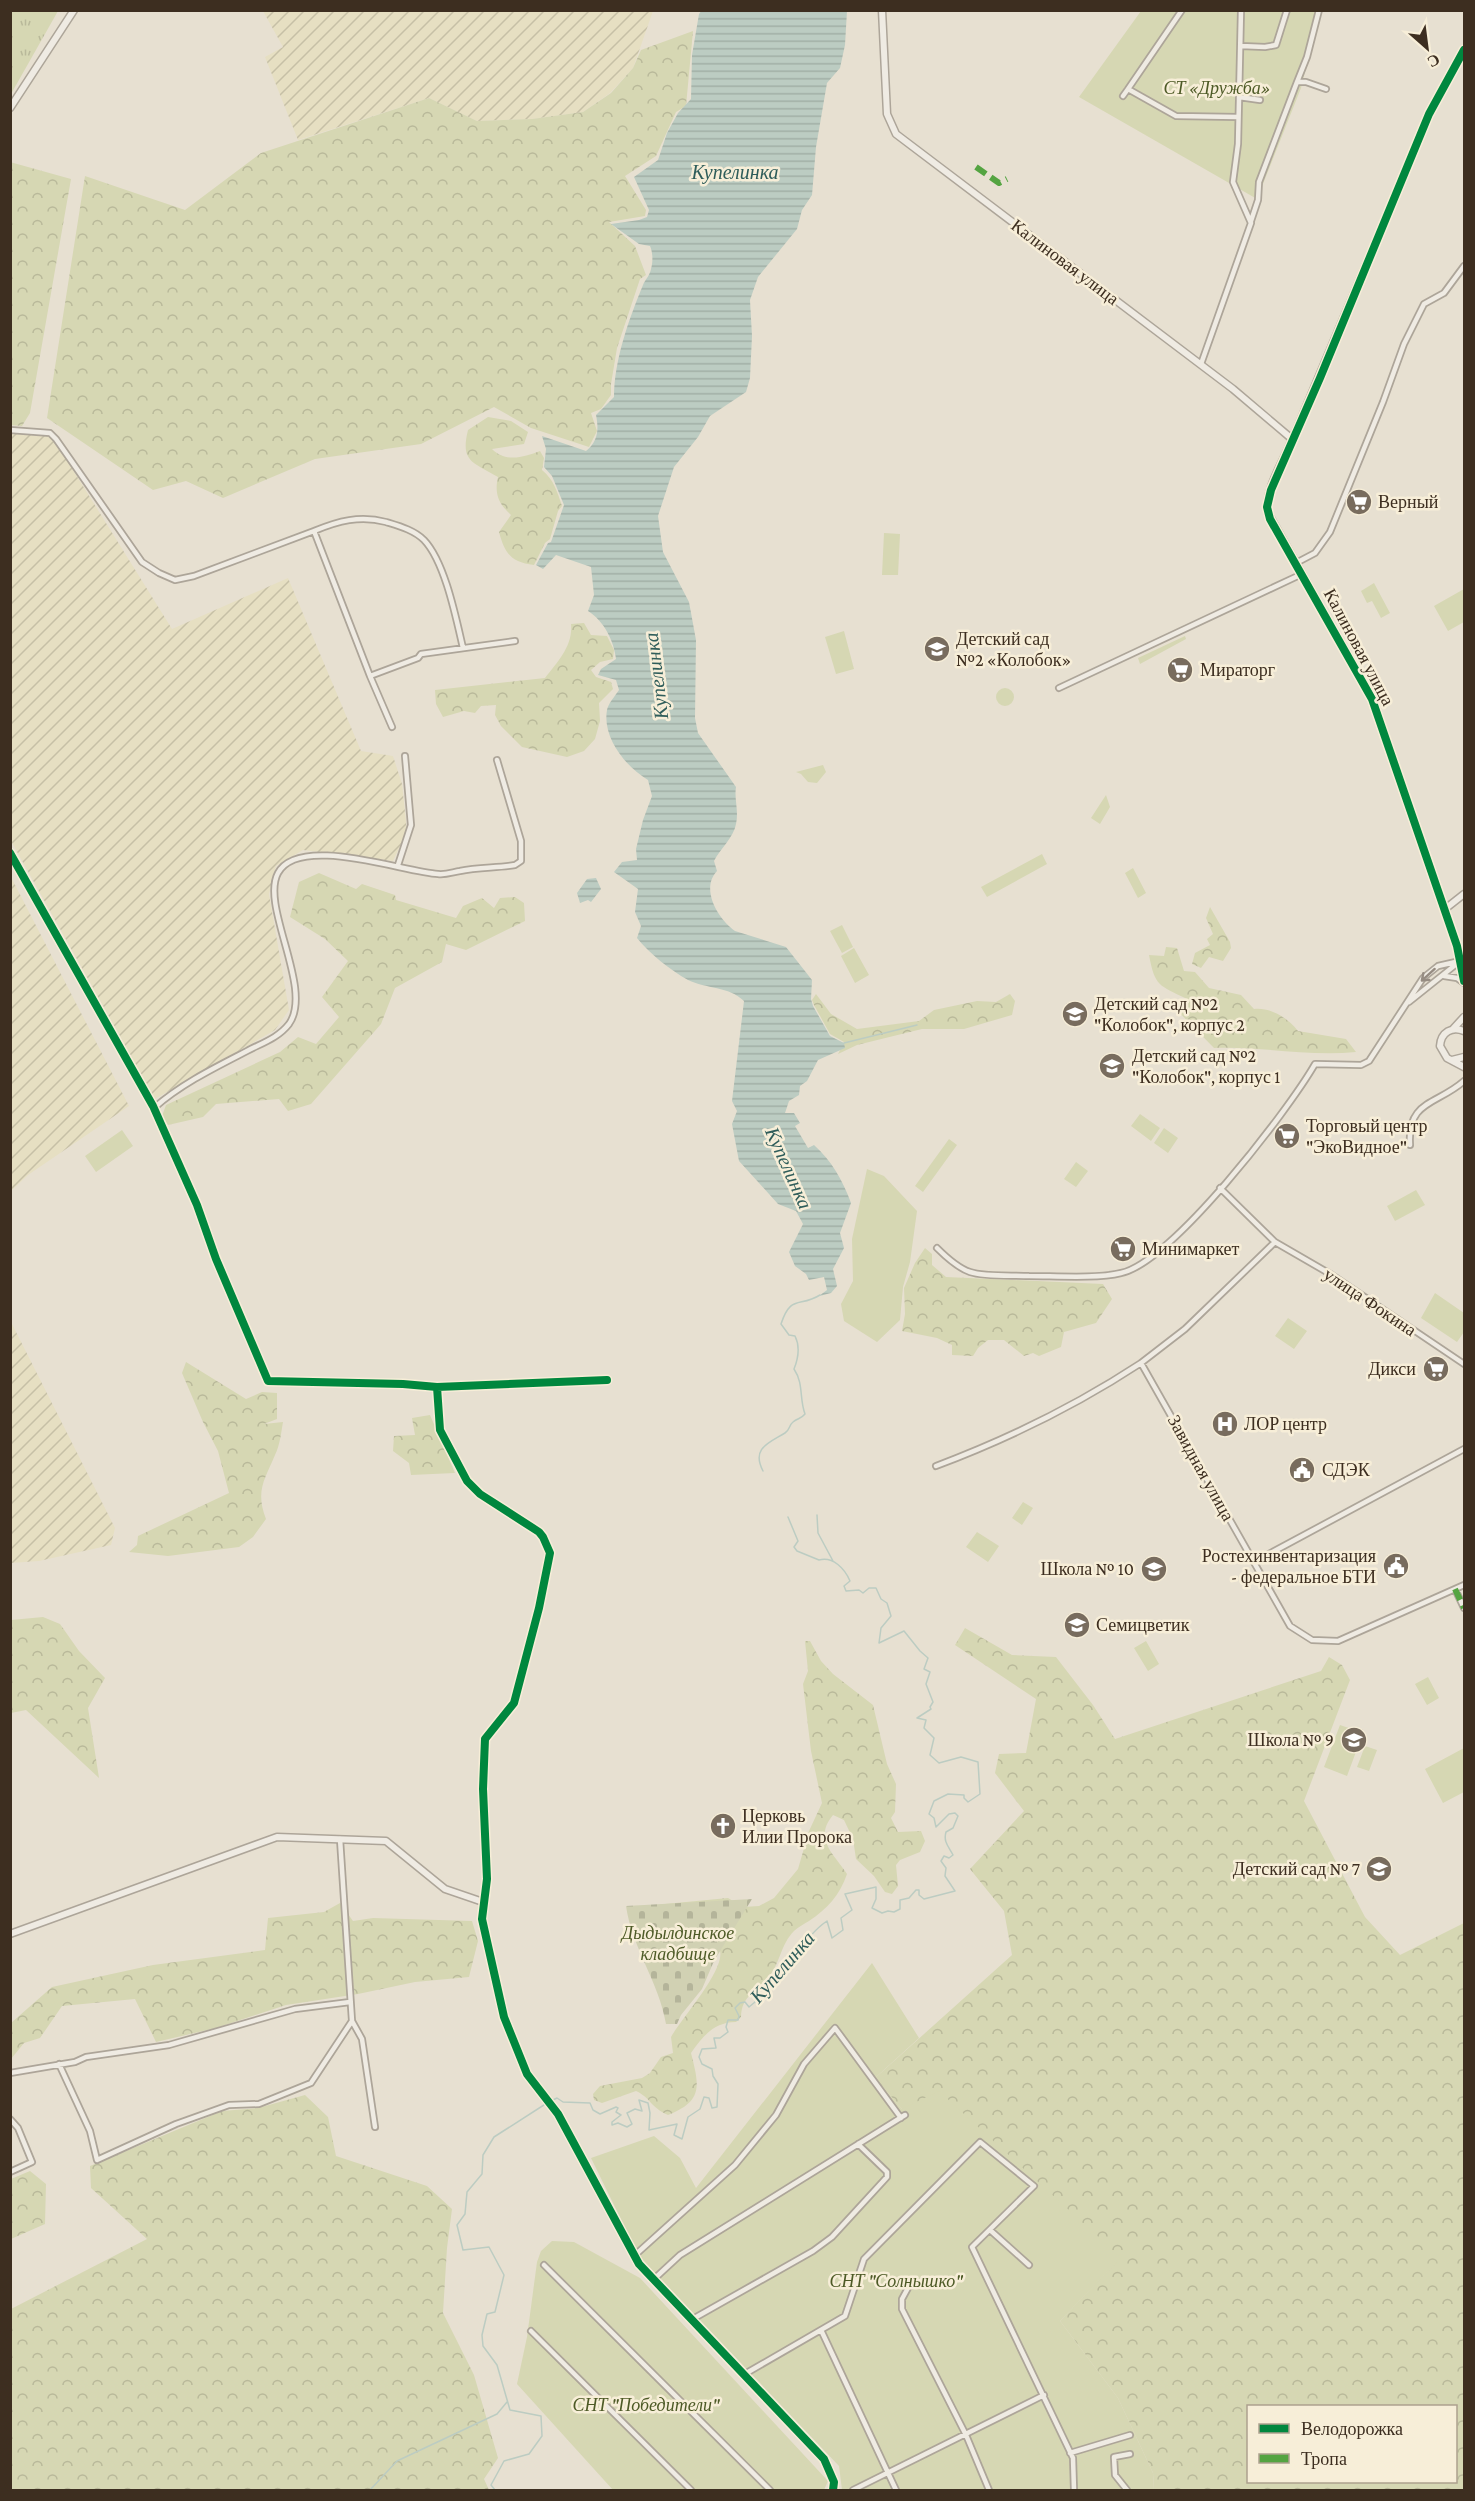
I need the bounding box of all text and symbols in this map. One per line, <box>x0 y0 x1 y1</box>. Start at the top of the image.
north arrow <box>1397 18 1457 78</box>
text: С <box>1425 51 1443 71</box>
park label: СТ «Дружба» <box>1163 78 1271 98</box>
water label: Купелинка <box>690 161 779 184</box>
street label: Калиновая улица <box>1007 215 1123 309</box>
supermarket icon: Верный <box>1344 487 1374 517</box>
place label: Верный <box>1378 492 1439 512</box>
street label: Калиновая улица <box>1320 585 1398 709</box>
place label: Детский сад №2 «Колобок» <box>956 629 1071 670</box>
water label: Купелинка <box>640 631 673 722</box>
school or university icon: Детский сад №2 «Колобок» <box>922 634 952 664</box>
supermarket icon: Мираторг <box>1165 655 1195 685</box>
place label: Мираторг <box>1200 660 1275 680</box>
one-way arrow <box>1420 968 1435 982</box>
place label: Детский сад №2 "Колобок", корпус 2 <box>1094 994 1245 1035</box>
school or university icon: Детский сад №2 "Колобок", корпус 2 <box>1060 999 1090 1029</box>
place label: Детский сад №2 "Колобок", корпус 1 <box>1132 1046 1280 1087</box>
school or university icon: Детский сад №2 "Колобок", корпус 1 <box>1097 1051 1127 1081</box>
place label: Торговый центр "ЭкоВидное" <box>1306 1116 1428 1157</box>
supermarket icon: Торговый центр "ЭкоВидное" <box>1272 1121 1302 1151</box>
water label: Купелинка <box>760 1123 817 1213</box>
supermarket icon: Минимаркет <box>1108 1234 1138 1264</box>
place label: Минимаркет <box>1142 1239 1239 1259</box>
street label: улица Фокина <box>1320 1264 1420 1340</box>
supermarket icon: Дикси <box>1421 1354 1451 1384</box>
place label: Дикси <box>1368 1359 1416 1379</box>
hospital icon: ЛОР центр <box>1210 1409 1240 1439</box>
street label: Завидная улица <box>1164 1412 1238 1524</box>
place label: ЛОР центр <box>1244 1414 1327 1434</box>
public building icon: СДЭК <box>1287 1455 1317 1485</box>
place label: СДЭК <box>1322 1460 1371 1480</box>
place label: Ростехинвентаризация - федеральное БТИ <box>1202 1546 1376 1587</box>
public building icon: Ростехинвентаризация - федеральное БТИ <box>1381 1551 1411 1581</box>
school or university icon: Школа № 10 <box>1139 1554 1169 1584</box>
place label: Школа № 10 <box>1040 1559 1134 1579</box>
school or university icon: Семицветик <box>1062 1610 1092 1640</box>
place label: Семицветик <box>1096 1615 1190 1635</box>
school or university icon: Школа № 9 <box>1339 1725 1369 1755</box>
place label: Школа № 9 <box>1248 1730 1334 1750</box>
place label: Церковь Илии Пророка <box>742 1806 852 1847</box>
church icon: Церковь Илии Пророка <box>708 1811 738 1841</box>
school or university icon: Детский сад № 7 <box>1364 1854 1394 1884</box>
place label: Детский сад № 7 <box>1233 1859 1360 1879</box>
park label: Дыдылдинское кладбище <box>620 1923 734 1964</box>
water label: Купелинка <box>744 1927 820 2009</box>
park label: СНТ "Солнышко" <box>830 2271 963 2291</box>
park label: СНТ "Победители" <box>573 2395 720 2415</box>
legend <box>1247 2405 1457 2483</box>
text: Велодорожка <box>1301 2419 1403 2439</box>
text: Тропа <box>1301 2449 1347 2469</box>

